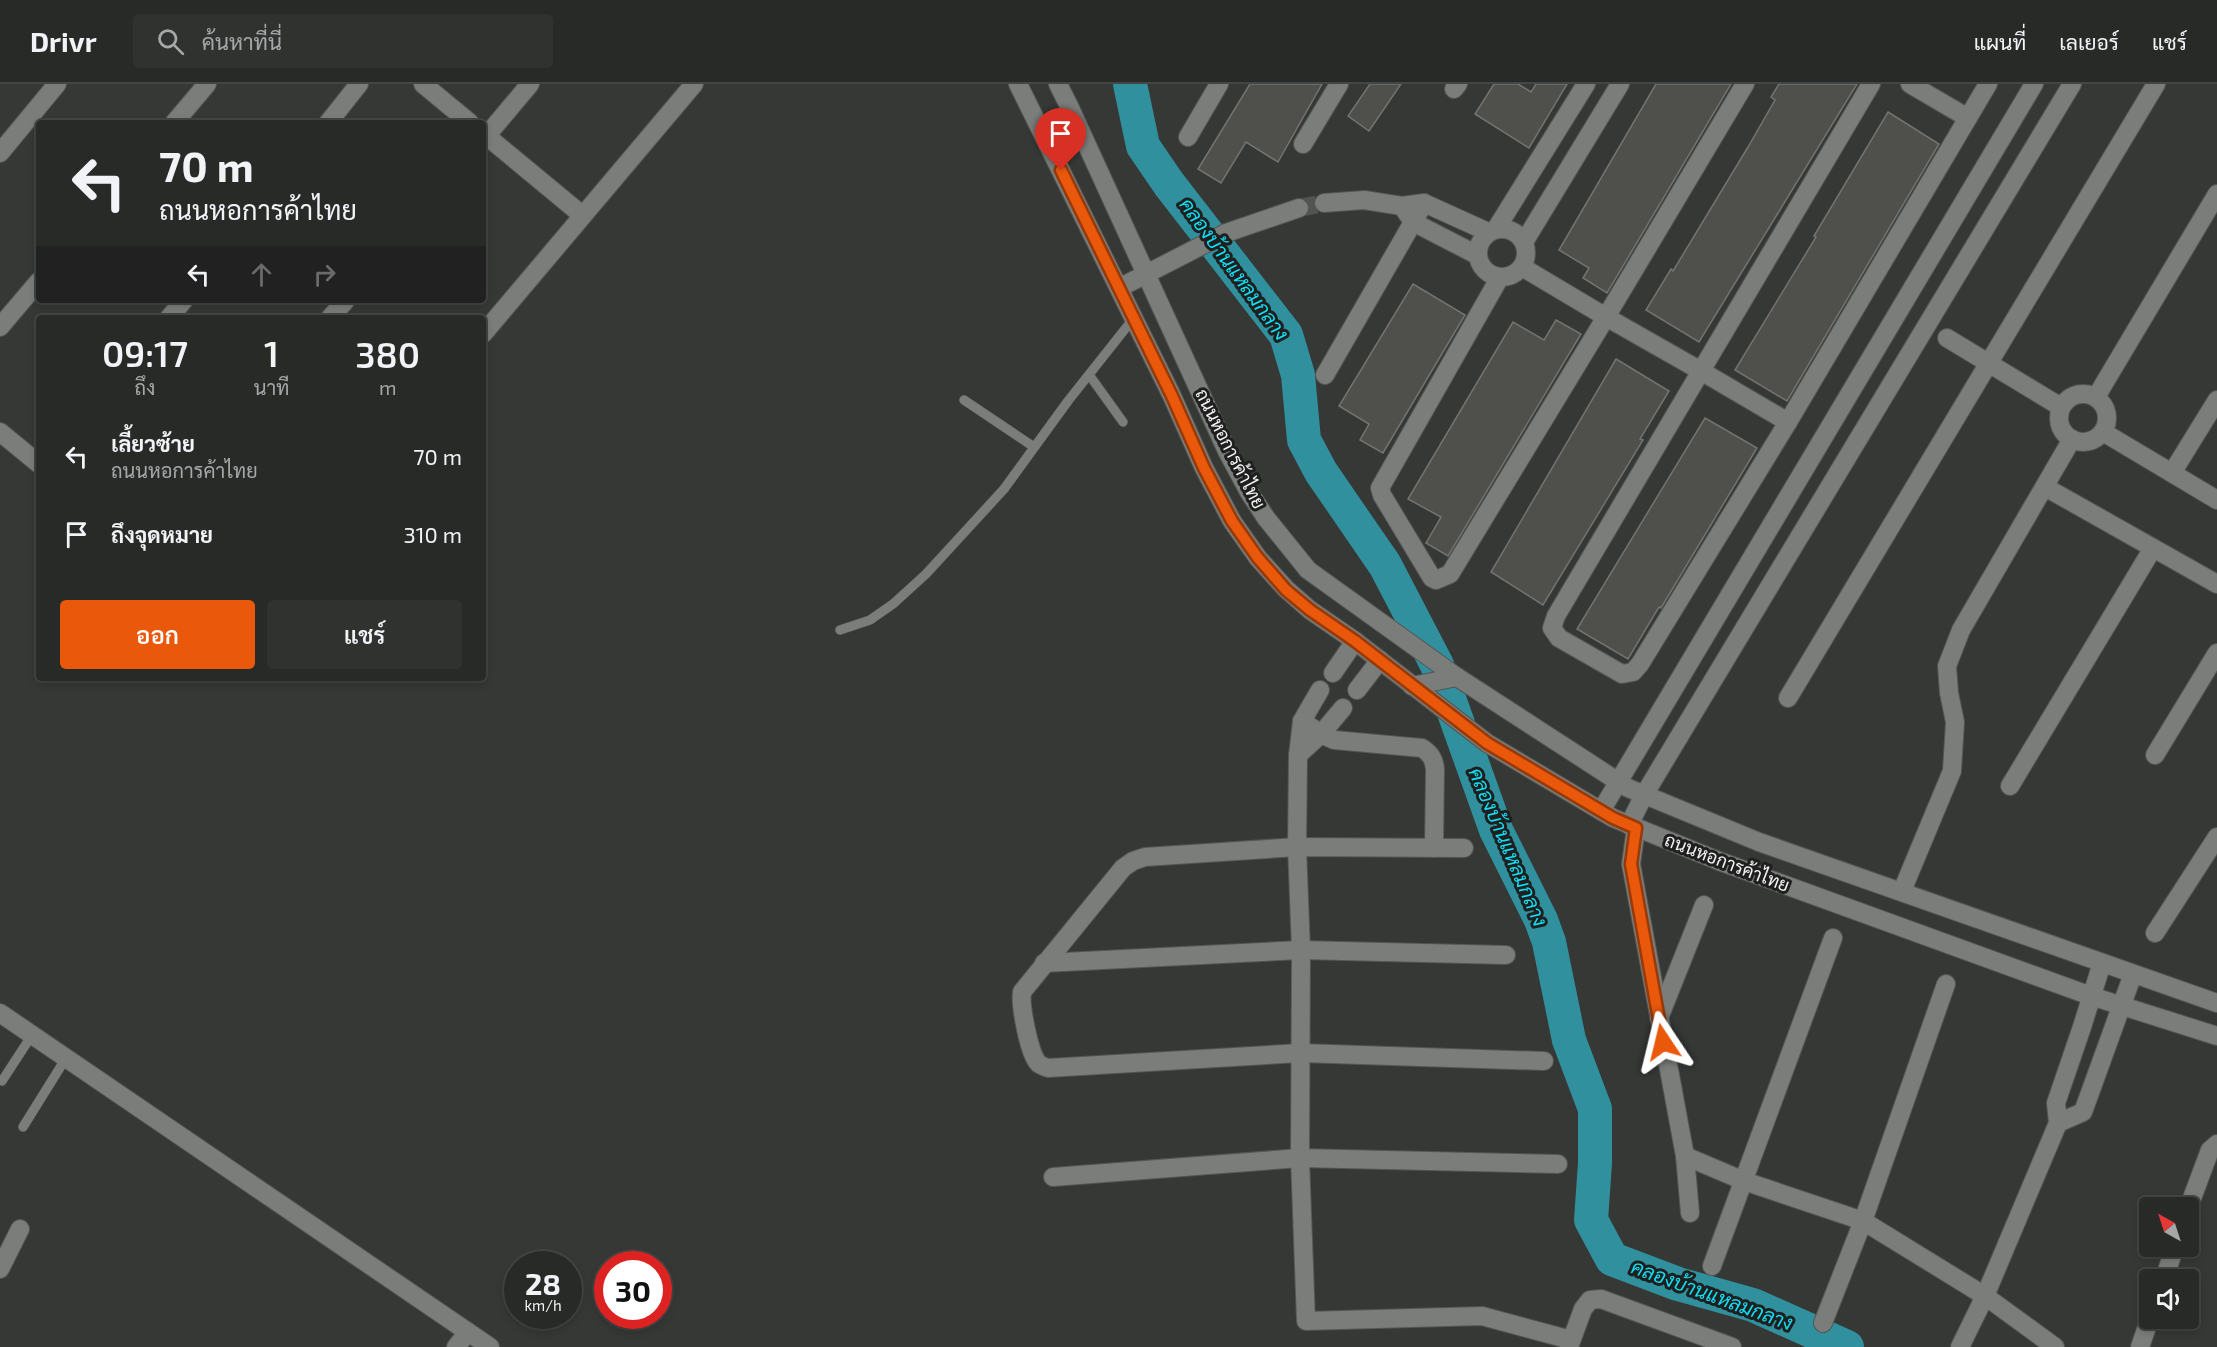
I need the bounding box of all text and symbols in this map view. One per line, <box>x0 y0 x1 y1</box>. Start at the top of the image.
search box <box>133 14 553 68</box>
text: Drivr <box>30 24 97 58</box>
icon: search <box>154 25 187 58</box>
text: ค้นหาที่นี่ <box>202 28 282 54</box>
text: แผนที่ <box>1974 29 2026 54</box>
text: เลเยอร์ <box>2059 29 2119 54</box>
text: แชร์ <box>2152 29 2187 54</box>
pin <box>1035 108 1086 170</box>
icon: arrive <box>1044 117 1077 150</box>
text: 70 m <box>159 140 254 190</box>
icon: left <box>60 144 138 222</box>
text: ถนนหอการค้าไทย <box>159 193 357 225</box>
water label: คลองบ้านแหลมกลาง <box>1175 193 1294 344</box>
icon: left <box>182 258 215 291</box>
icon: ahead <box>245 258 278 291</box>
icon: right <box>308 258 341 291</box>
text: 09:17 <box>102 331 188 374</box>
text: 1 <box>264 331 279 374</box>
text: 380 <box>355 332 420 375</box>
text: ถึง <box>135 375 155 399</box>
text: นาที <box>254 375 289 399</box>
text: m <box>379 375 396 399</box>
street label: ถนนหอการค้าไทย <box>1191 384 1272 512</box>
text: เลี้ยวซ้าย <box>111 430 195 456</box>
icon: left <box>60 440 93 473</box>
text: 70 m <box>413 443 462 469</box>
text: ถนนหอการค้าไทย <box>111 458 258 482</box>
icon: arrive <box>60 518 93 551</box>
text: ถึงจุดหมาย <box>111 521 213 547</box>
text: 310 m <box>404 521 462 547</box>
button: ออก <box>60 600 255 669</box>
button: แชร์ <box>267 600 462 669</box>
water label: คลองบ้านแหลมกลาง <box>1465 764 1553 929</box>
street label: ถนนหอการค้าไทย <box>1662 827 1793 896</box>
position arrow <box>1631 1010 1695 1074</box>
north arrow <box>2139 1197 2199 1257</box>
map controls <box>2139 1197 2199 1329</box>
speed limit sign: 30 <box>594 1251 672 1329</box>
water label: คลองบ้านแหลมกลาง <box>1628 1254 1796 1334</box>
text: 28 <box>525 1265 561 1301</box>
button: sound <box>2139 1269 2199 1329</box>
text: km/h <box>524 1296 562 1314</box>

